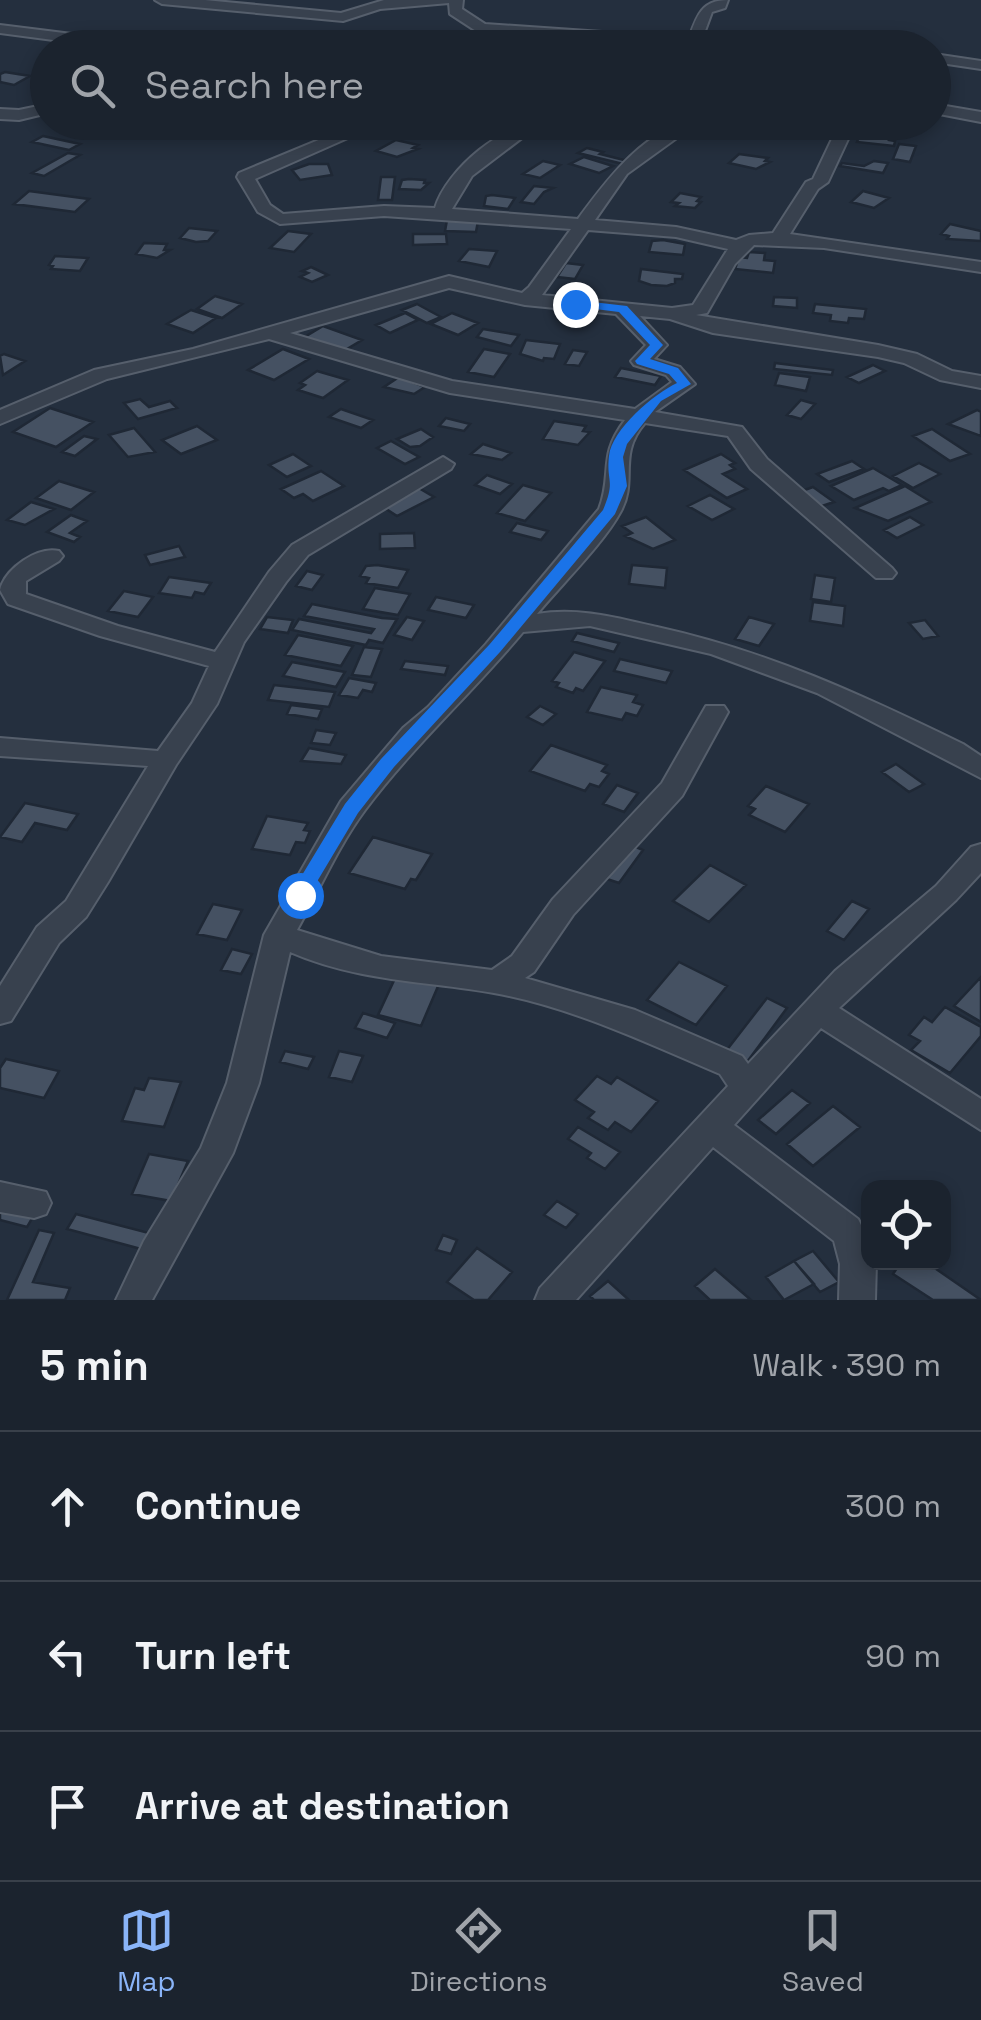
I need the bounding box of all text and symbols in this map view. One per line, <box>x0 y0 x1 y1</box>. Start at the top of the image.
search box <box>30 30 951 140</box>
icon: search <box>65 58 120 113</box>
text: Search here <box>145 61 364 109</box>
route end <box>553 282 599 328</box>
route start <box>278 873 324 919</box>
map controls <box>861 1180 951 1270</box>
button: locate <box>861 1180 951 1270</box>
text: 5 min <box>40 1339 149 1392</box>
text: Walk · 390 m <box>752 1345 941 1385</box>
icon: ahead <box>40 1479 95 1534</box>
text: Continue <box>135 1482 301 1530</box>
text: 300 m <box>845 1486 941 1526</box>
icon: left <box>40 1629 95 1684</box>
text: Turn left <box>135 1632 291 1680</box>
text: 90 m <box>865 1636 941 1676</box>
icon: arrive <box>40 1779 95 1834</box>
text: Arrive at destination <box>135 1782 510 1830</box>
tab: Map <box>117 1903 176 1999</box>
tab: Directions <box>410 1903 547 1999</box>
tab: Saved <box>782 1903 864 1999</box>

